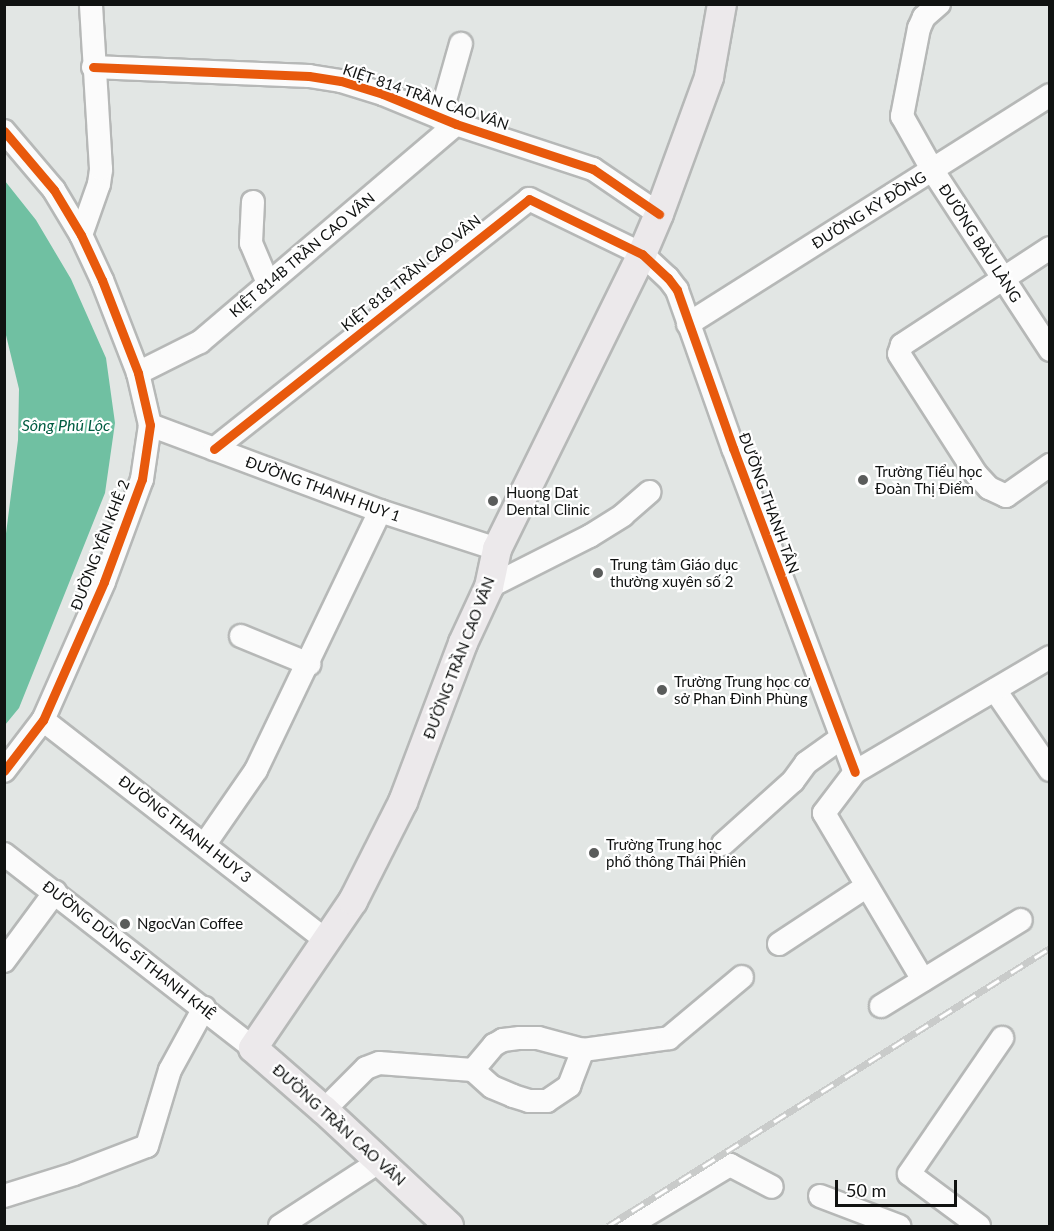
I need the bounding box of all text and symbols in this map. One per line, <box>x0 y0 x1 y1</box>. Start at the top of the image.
street label: KIỆT 814 TRẦN CAO VÂN <box>340 60 512 134</box>
street label: ĐƯỜNG KỲ ĐỒNG <box>808 167 930 253</box>
street label: ĐƯỜNG BÀU LÀNG <box>935 180 1025 306</box>
street label: KIỆT 814B TRẦN CAO VÂN <box>225 188 379 322</box>
street label: KIỆT 818 TRẦN CAO VÂN <box>337 211 485 335</box>
water label: Sông Phú Lộc <box>22 415 110 435</box>
street label: ĐƯỜNG THANH TÂN <box>735 430 803 576</box>
street label: ĐƯỜNG THANH HUY 1 <box>243 452 403 526</box>
place label: Trường Tiểu học Đoàn Thị Điểm <box>875 462 983 497</box>
marker: Trường Tiểu học Đoàn Thị Điểm <box>856 473 870 487</box>
street label: ĐƯỜNG YÊN KHÊ 2 <box>67 477 133 613</box>
place label: Huong Dat Dental Clinic <box>506 483 590 518</box>
marker: Huong Dat Dental Clinic <box>484 492 502 510</box>
place label: Trung tâm Giáo dục thường xuyên số 2 <box>610 555 738 590</box>
marker: Trung tâm Giáo dục thường xuyên số 2 <box>591 566 605 580</box>
street label: ĐƯỜNG TRẦN CAO VÂN <box>420 574 498 742</box>
place label: Trường Trung học cơ sở Phan Đình Phùng <box>674 672 810 707</box>
marker: Trường Trung học cơ sở Phan Đình Phùng <box>655 683 669 697</box>
street label: ĐƯỜNG THANH HUY 3 <box>115 771 255 887</box>
place label: Trường Trung học phổ thông Thái Phiên <box>606 835 747 870</box>
marker: Trường Trung học phổ thông Thái Phiên <box>587 846 601 860</box>
street label: ĐƯỜNG DŨNG SĨ THANH KHÊ <box>39 877 219 1023</box>
place label: NgocVan Coffee <box>137 915 243 933</box>
marker: NgocVan Coffee <box>118 917 132 931</box>
street label: ĐƯỜNG TRẦN CAO VÂN <box>269 1060 409 1190</box>
scale bar <box>838 1168 960 1206</box>
text: 50 m <box>846 1179 886 1201</box>

